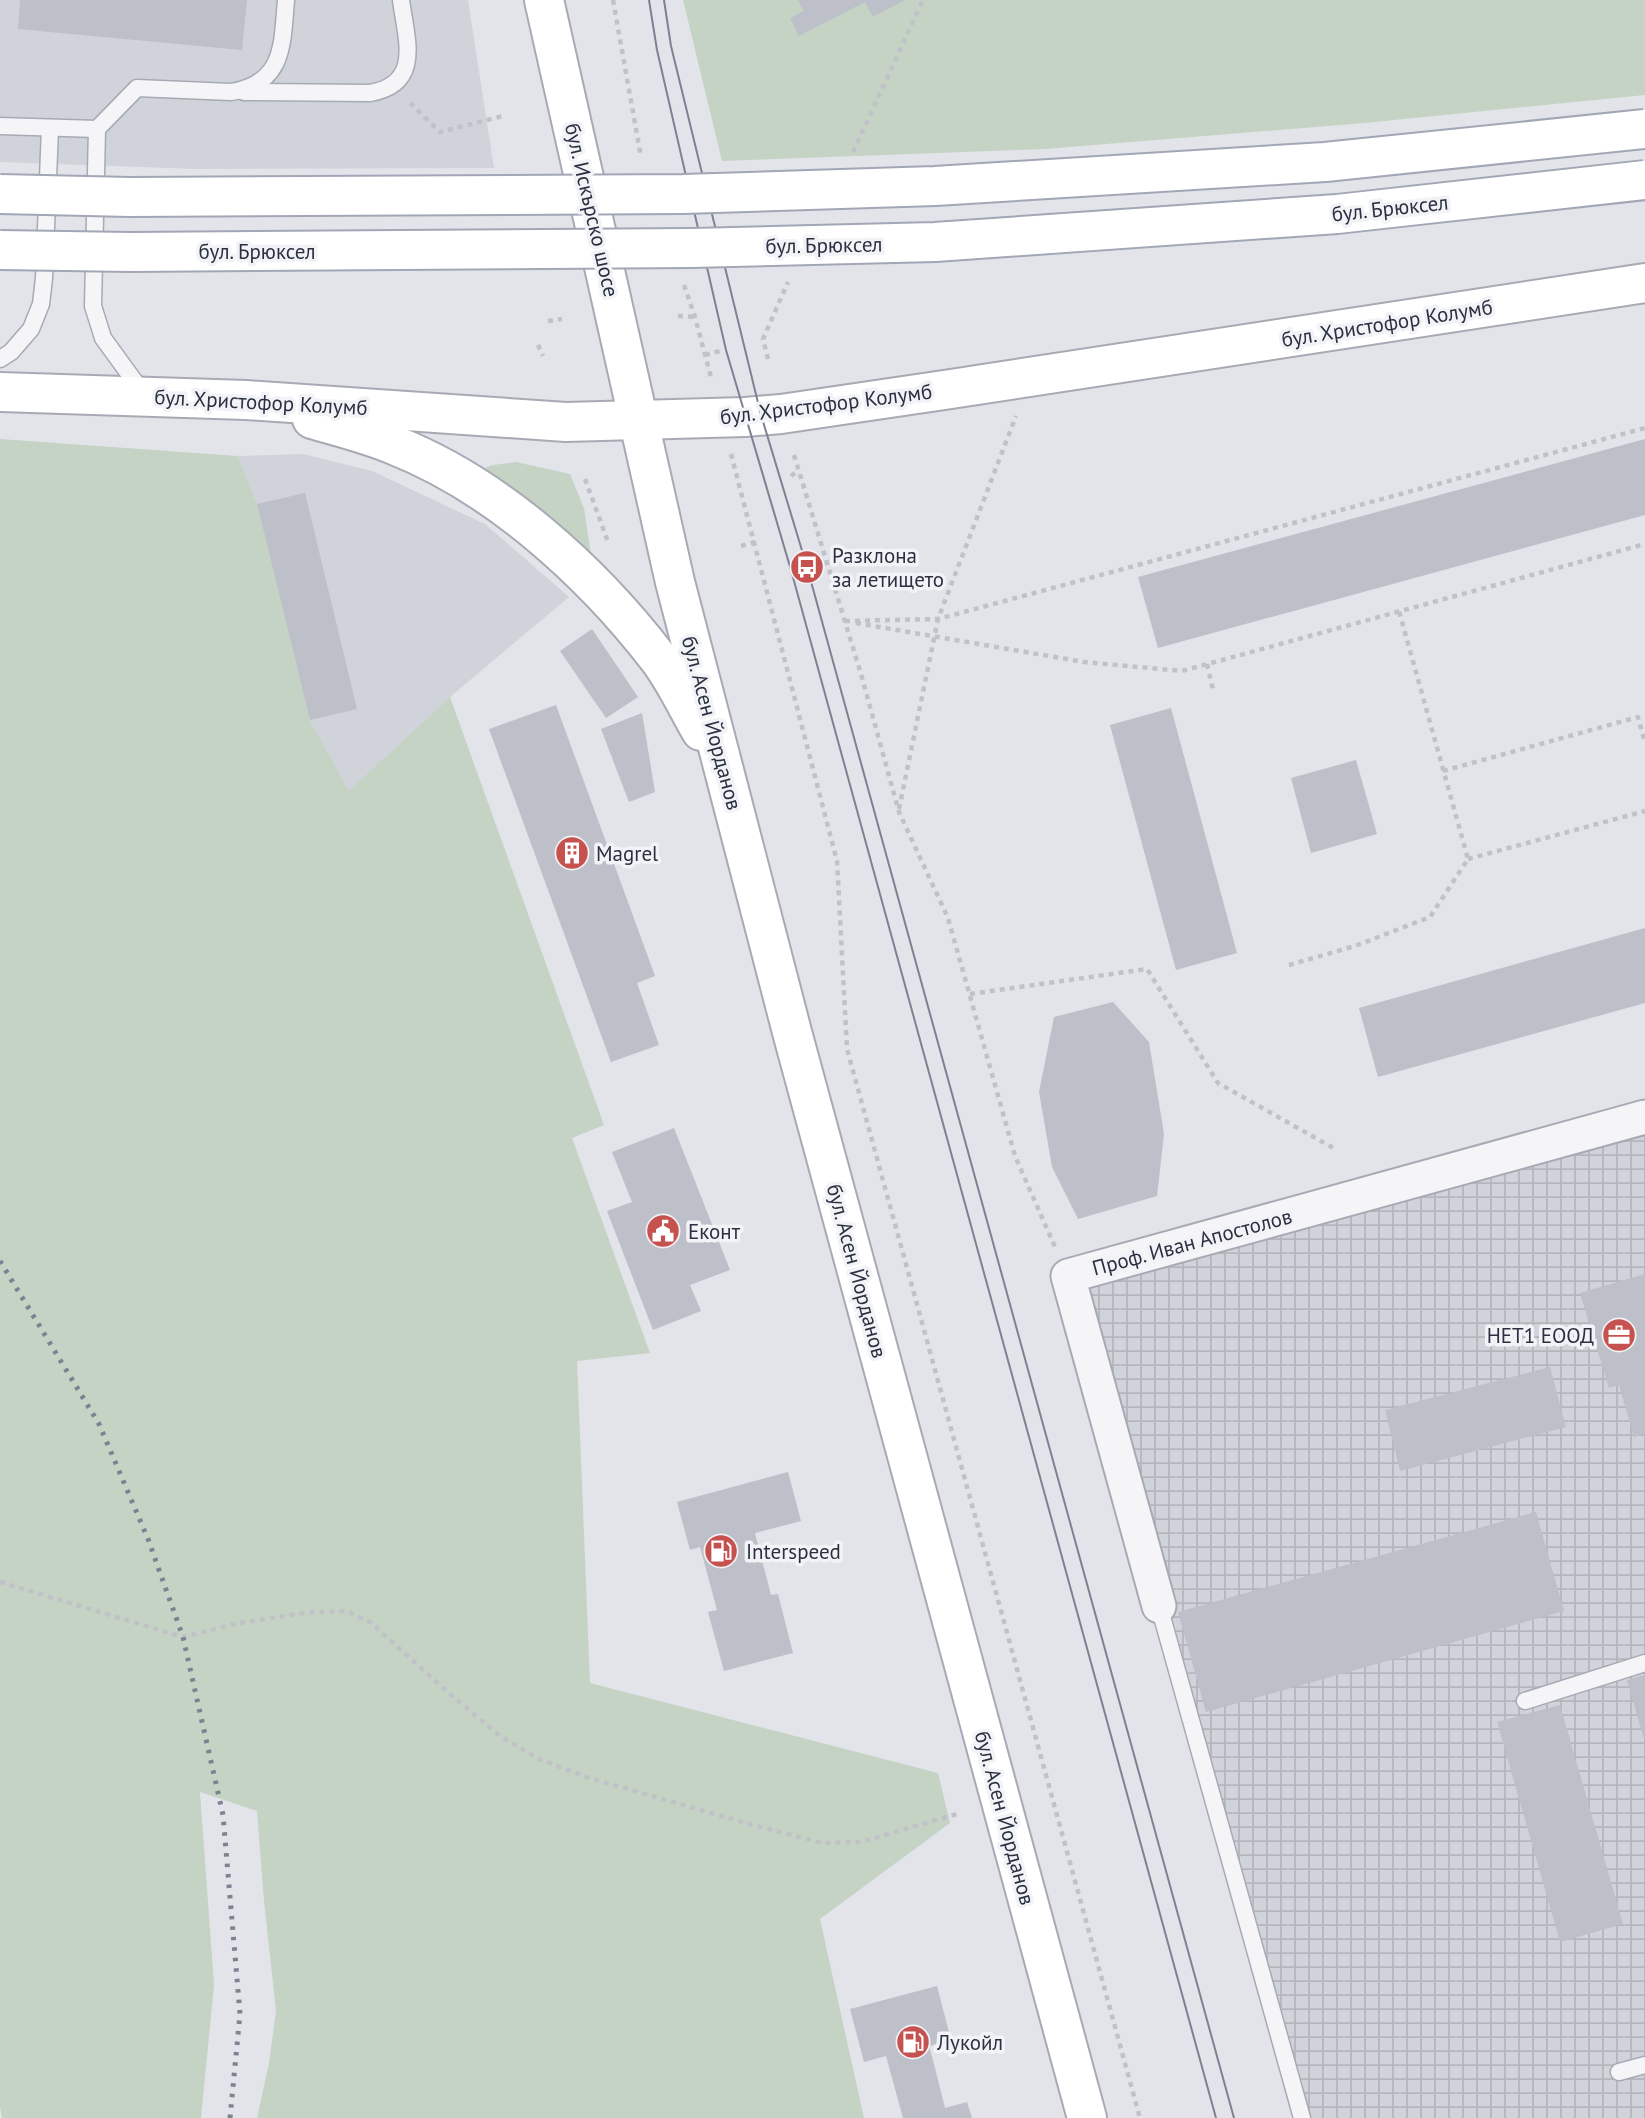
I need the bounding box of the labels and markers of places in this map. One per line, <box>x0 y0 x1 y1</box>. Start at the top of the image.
place label: Разклона за летището <box>832 542 944 593</box>
bus stop icon: Разклона за летището <box>788 548 826 586</box>
building icon: Magrel <box>553 834 591 872</box>
place label: Magrel <box>596 840 658 867</box>
public building icon: Еконт <box>644 1212 682 1250</box>
place label: Еконт <box>688 1218 741 1245</box>
office icon: НЕТ1 ЕООД <box>1600 1316 1638 1354</box>
place label: НЕТ1 ЕООД <box>1487 1322 1594 1349</box>
fuel station icon: Interspeed <box>702 1532 740 1570</box>
place label: Interspeed <box>746 1538 841 1565</box>
fuel station icon: Лукойл <box>894 2023 932 2061</box>
place label: Лукойл <box>936 2029 1003 2056</box>

